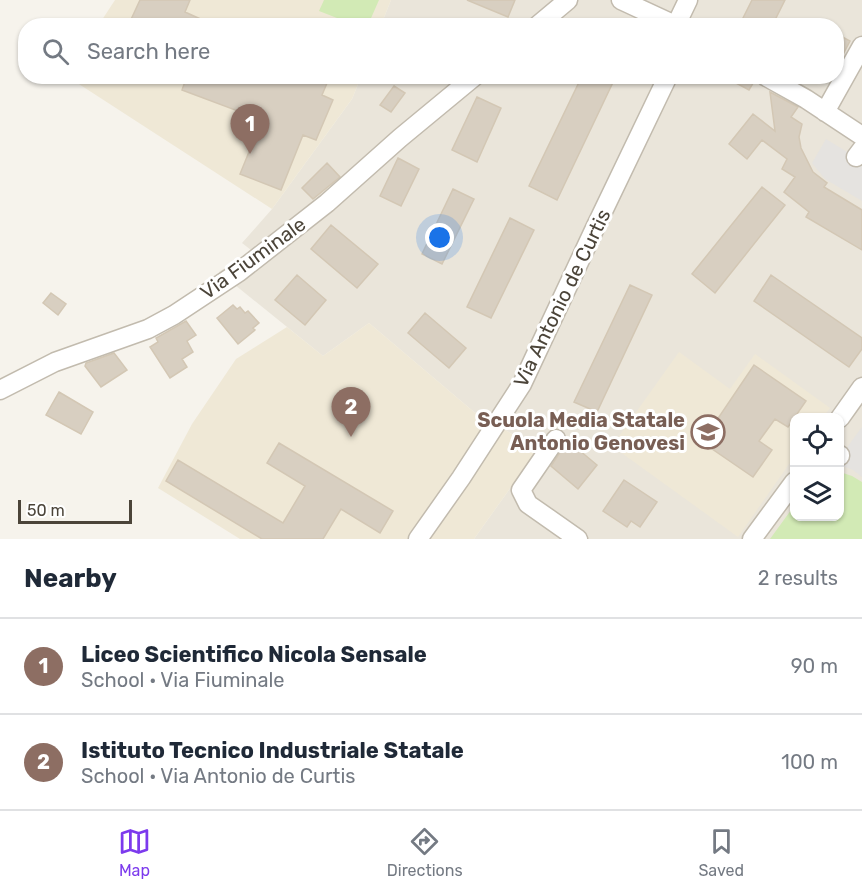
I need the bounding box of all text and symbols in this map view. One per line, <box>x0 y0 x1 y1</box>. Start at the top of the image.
search box <box>18 18 844 84</box>
icon: search <box>39 35 72 68</box>
text: Search here <box>87 38 210 65</box>
pin: 1 <box>230 104 270 154</box>
street label: Via Antonio de Curtis <box>508 205 616 391</box>
street label: Via Fiuminale <box>196 212 310 304</box>
your location <box>425 223 454 252</box>
pin: 2 <box>332 388 370 437</box>
place label: Scuola Media Statale Antonio Genovesi <box>477 408 685 455</box>
map controls <box>790 413 844 521</box>
button: locate <box>790 413 844 467</box>
school or university icon: Scuola Media Statale Antonio Genovesi <box>690 414 726 450</box>
button: layers <box>790 467 844 521</box>
scale bar <box>18 497 132 524</box>
text: 50 m <box>27 501 65 520</box>
text: Nearby <box>24 563 117 594</box>
text: 2 results <box>758 566 838 590</box>
text: Liceo Scientifico Nicola Sensale <box>81 641 427 668</box>
text: 1 <box>39 654 48 678</box>
text: 90 m <box>791 654 838 678</box>
text: School · Via Fiuminale <box>81 668 285 692</box>
text: Istituto Tecnico Industriale Statale <box>81 737 464 764</box>
text: 2 <box>37 750 50 774</box>
text: 100 m <box>781 750 838 774</box>
text: School · Via Antonio de Curtis <box>81 764 355 788</box>
tab: Map <box>118 825 151 880</box>
tab: Directions <box>387 825 463 880</box>
tab: Saved <box>698 825 744 880</box>

